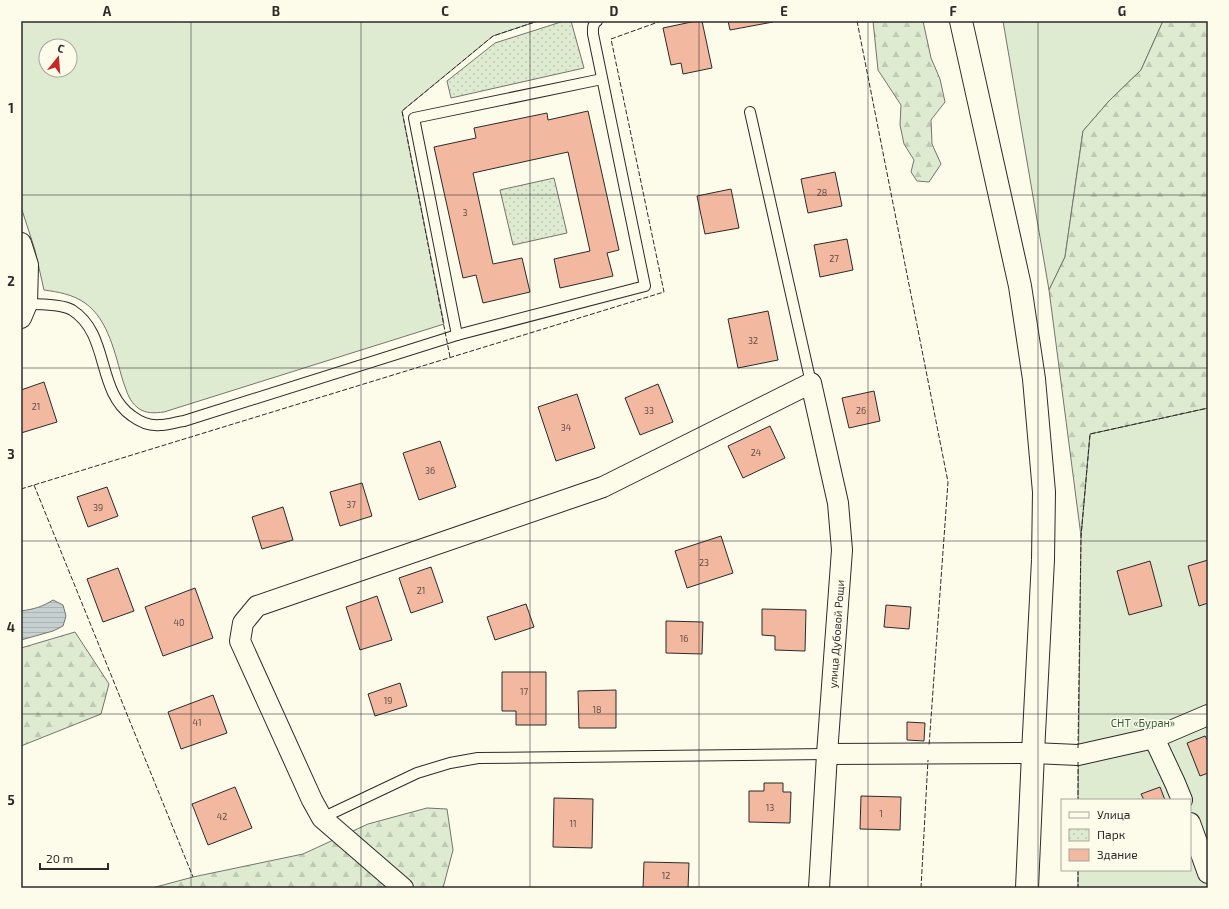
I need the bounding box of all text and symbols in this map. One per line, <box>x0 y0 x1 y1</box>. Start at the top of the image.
text: A <box>103 3 112 19</box>
text: B <box>272 3 280 19</box>
text: C <box>441 3 449 19</box>
text: D <box>610 3 619 19</box>
text: E <box>780 3 788 19</box>
text: F <box>949 3 957 19</box>
text: G <box>1118 3 1126 19</box>
north arrow <box>38 38 78 78</box>
text: С <box>56 41 67 55</box>
text: 1 <box>8 100 14 116</box>
house number: 28 <box>817 187 827 198</box>
house number: 3 <box>462 207 468 218</box>
house number: 27 <box>829 253 839 264</box>
text: 2 <box>7 273 15 289</box>
house number: 32 <box>748 335 758 346</box>
house number: 21 <box>32 401 40 412</box>
house number: 33 <box>644 405 654 416</box>
house number: 26 <box>856 405 866 416</box>
house number: 34 <box>561 422 572 433</box>
text: 3 <box>7 446 15 462</box>
house number: 24 <box>751 447 762 458</box>
house number: 36 <box>425 465 435 476</box>
house number: 37 <box>346 499 356 510</box>
house number: 39 <box>93 502 103 513</box>
house number: 23 <box>699 557 709 568</box>
street label: улица Дубовой Рощи <box>826 579 847 689</box>
house number: 21 <box>417 585 425 596</box>
house number: 40 <box>174 617 184 628</box>
text: 4 <box>7 619 15 635</box>
house number: 16 <box>680 633 688 644</box>
house number: 17 <box>520 686 528 697</box>
house number: 19 <box>384 695 392 706</box>
house number: 18 <box>592 704 602 715</box>
park label: СНТ «Буран» <box>1111 716 1175 730</box>
house number: 41 <box>192 717 202 728</box>
text: 5 <box>7 792 15 808</box>
legend <box>1061 799 1191 871</box>
house number: 13 <box>766 802 774 813</box>
text: Улица <box>1097 807 1130 821</box>
house number: 1 <box>879 808 883 819</box>
house number: 42 <box>217 811 227 822</box>
house number: 11 <box>569 818 577 829</box>
text: Парк <box>1097 827 1126 841</box>
scale bar <box>40 845 108 871</box>
text: Здание <box>1097 847 1138 861</box>
text: 20 m <box>46 851 73 865</box>
house number: 12 <box>662 870 670 881</box>

